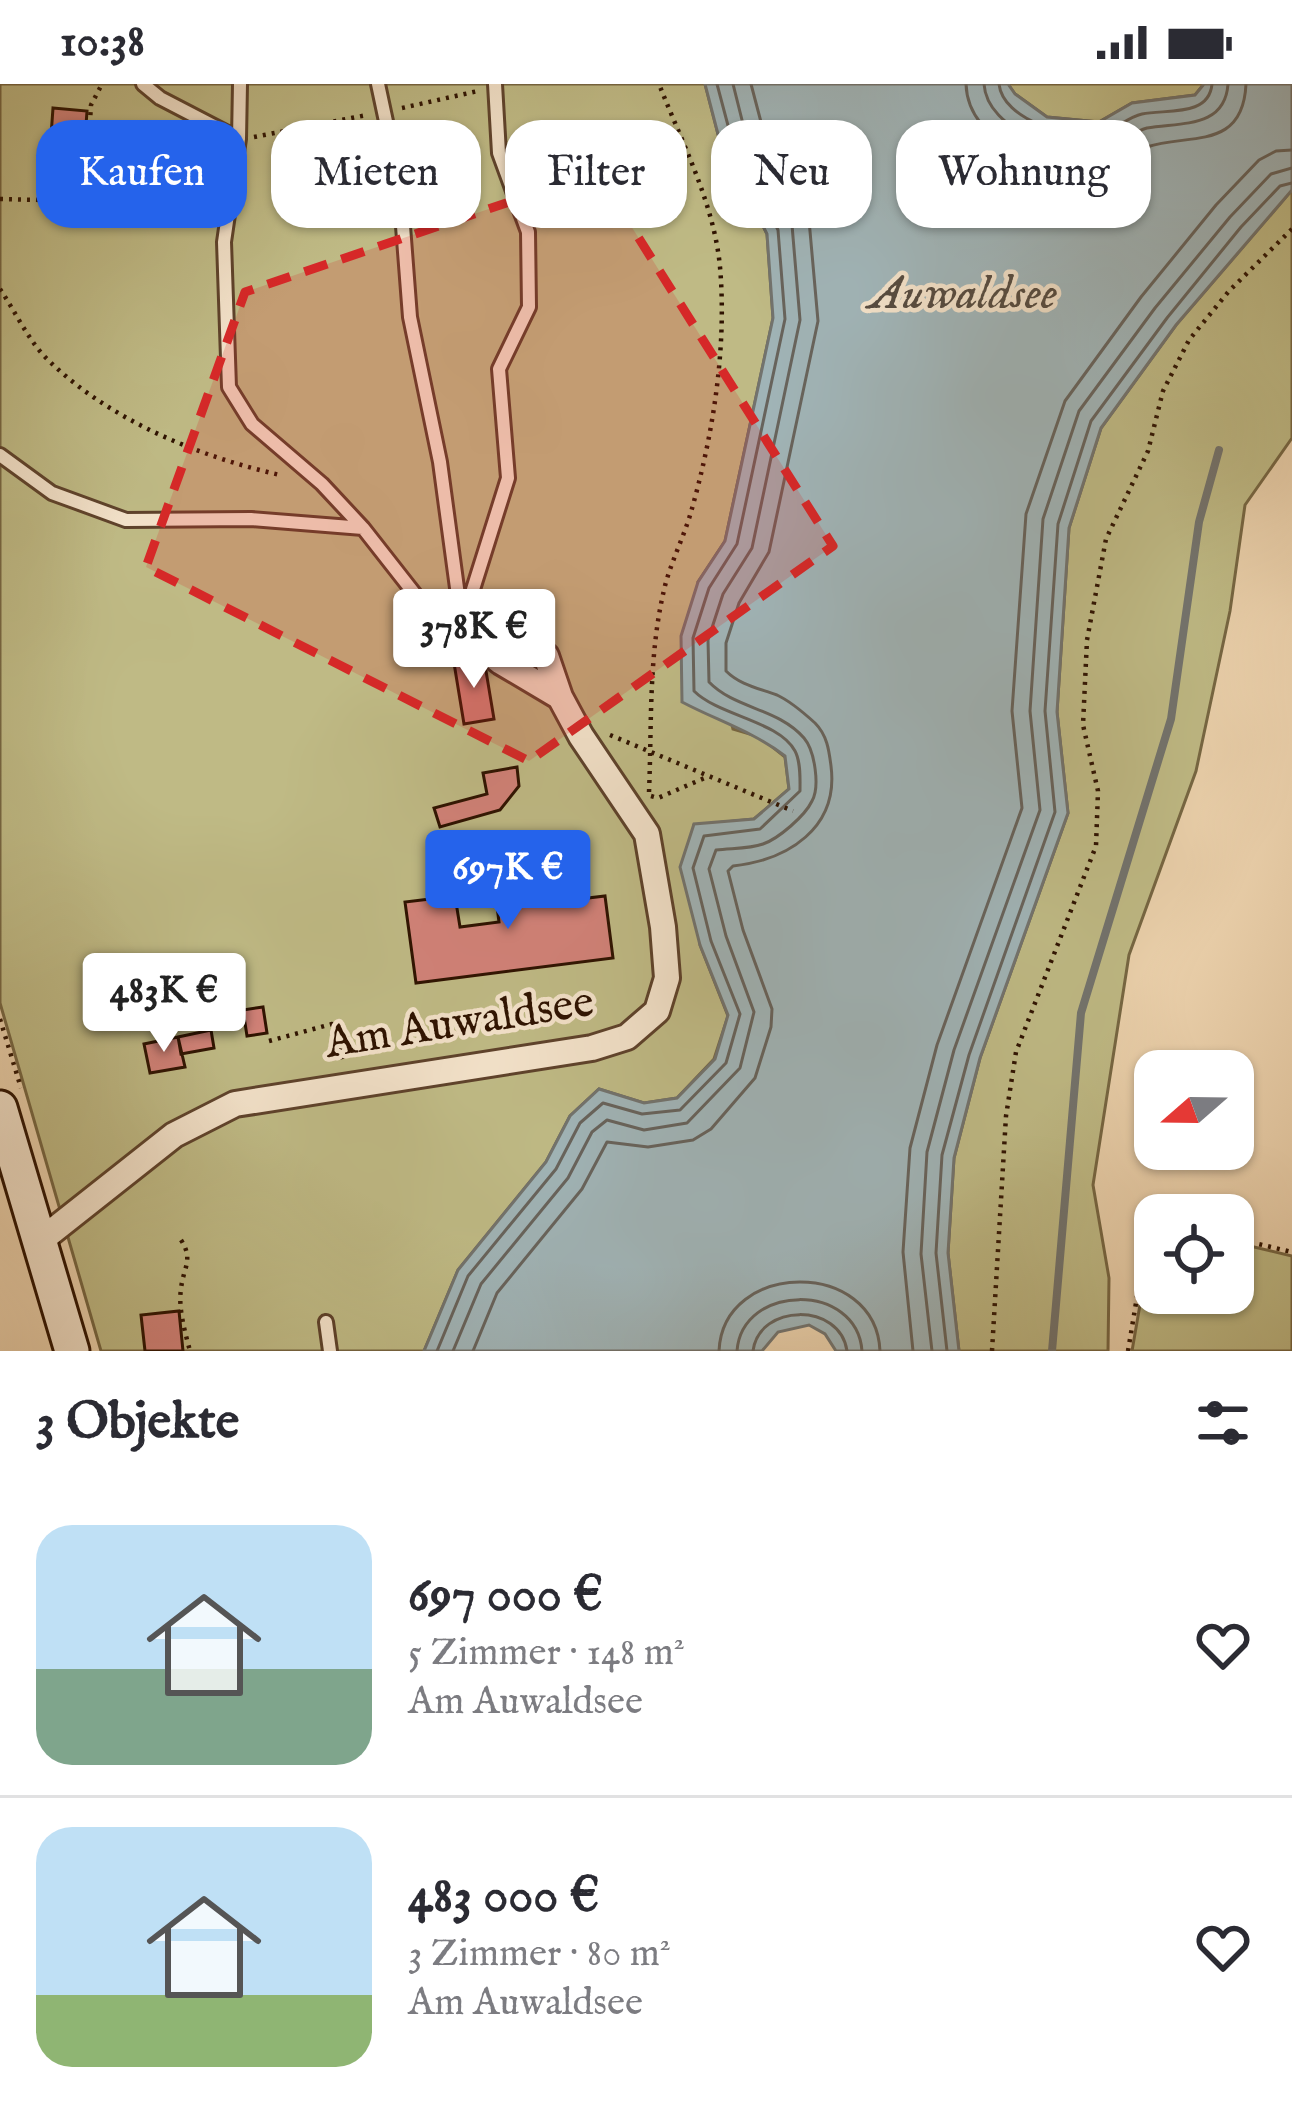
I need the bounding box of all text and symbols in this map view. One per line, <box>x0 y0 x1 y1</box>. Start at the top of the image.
text: 10:38 <box>60 14 145 71</box>
chip: Kaufen <box>36 120 247 228</box>
chip: Mieten <box>271 120 481 228</box>
chip: Filter <box>505 120 687 228</box>
chip: Neu <box>711 120 872 228</box>
chip: Wohnung <box>896 120 1151 228</box>
water label: Auwaldsee <box>864 265 1057 325</box>
pin: 378K € <box>376 589 572 691</box>
text: 378K € <box>420 603 528 652</box>
pin: 697K € <box>410 830 606 932</box>
text: 697K € <box>452 844 564 893</box>
pin: 483K € <box>66 953 262 1055</box>
text: 483K € <box>110 967 218 1016</box>
street label: Am Auwaldsee <box>320 974 598 1073</box>
north arrow <box>1134 1050 1254 1170</box>
map controls <box>1134 1050 1254 1314</box>
button: locate <box>1134 1194 1254 1314</box>
icon: filters <box>1190 1390 1256 1456</box>
text: 3 Objekte <box>36 1391 239 1456</box>
text: 697 000 € <box>408 1564 603 1629</box>
icon: home <box>132 1573 276 1717</box>
icon: heart <box>1190 1612 1256 1678</box>
text: 5 Zimmer · 148 m² <box>408 1629 685 1678</box>
text: Am Auwaldsee <box>408 1678 643 1727</box>
text: 483 000 € <box>408 1865 599 1930</box>
icon: home <box>132 1875 276 2019</box>
icon: heart <box>1190 1914 1256 1980</box>
text: 3 Zimmer · 80 m² <box>408 1930 671 1979</box>
text: Am Auwaldsee <box>408 1979 643 2028</box>

